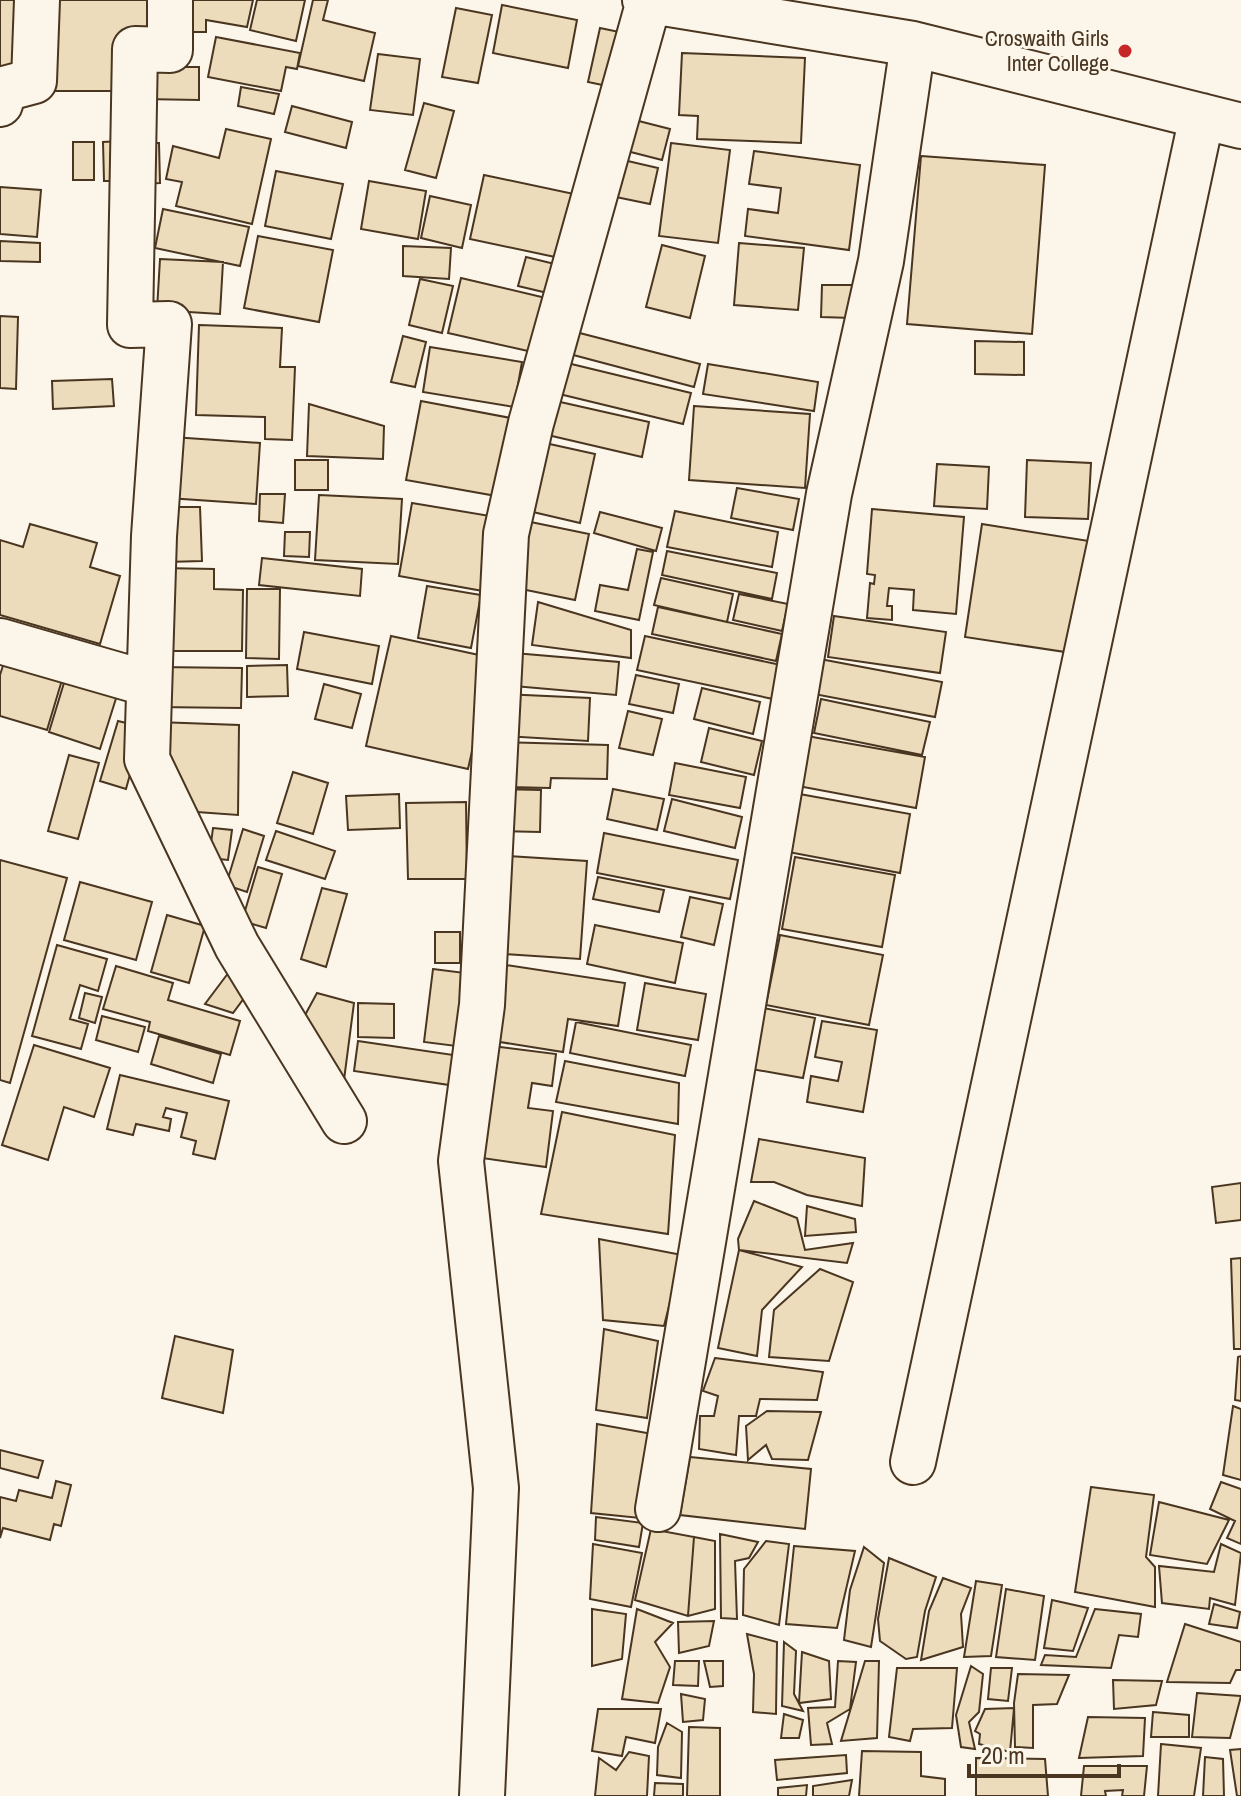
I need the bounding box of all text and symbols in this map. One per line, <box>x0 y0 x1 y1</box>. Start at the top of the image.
place label: Croswaith Girls Inter College <box>985 23 1109 78</box>
marker: Croswaith Girls Inter College <box>1116 42 1134 60</box>
scale bar <box>969 1728 1119 1778</box>
text: 20 m <box>981 1739 1025 1771</box>

